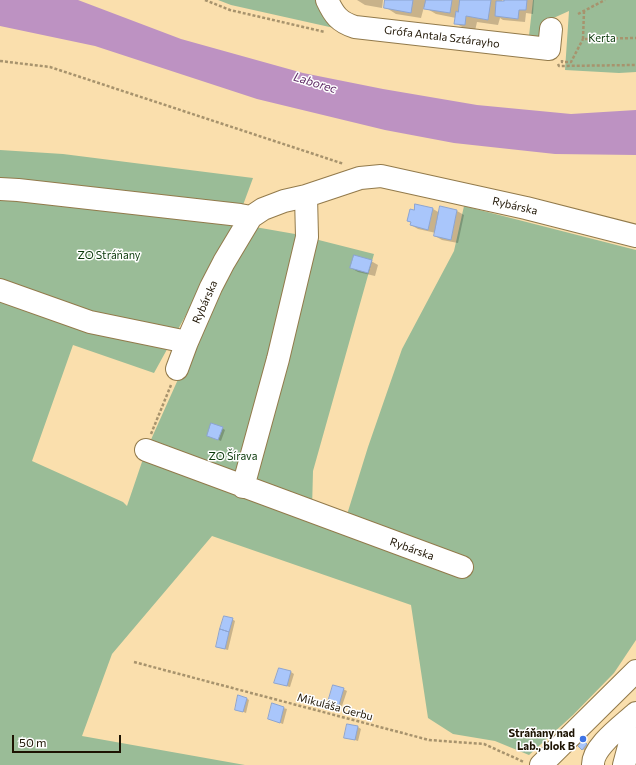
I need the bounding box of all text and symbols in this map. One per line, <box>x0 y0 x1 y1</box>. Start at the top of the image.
street label: Grófa Antala Sztárayho <box>383 23 501 51</box>
park label: Kerta <box>588 31 616 45</box>
water label: Laborec <box>292 70 338 96</box>
street label: Rybárska <box>491 194 539 218</box>
park label: ZO Stráňany <box>77 248 141 262</box>
street label: Rybárska <box>190 278 220 326</box>
park label: ZO Šírava <box>209 449 257 463</box>
street label: Rybárska <box>388 535 436 563</box>
street label: Mikuláša Gerbu <box>296 691 374 723</box>
place label: Stráňany nad Lab., blok B <box>509 726 575 752</box>
scale bar <box>14 727 123 753</box>
marker: Stráňany nad Lab., blok B <box>578 734 588 744</box>
text: 50 m <box>19 735 47 749</box>

